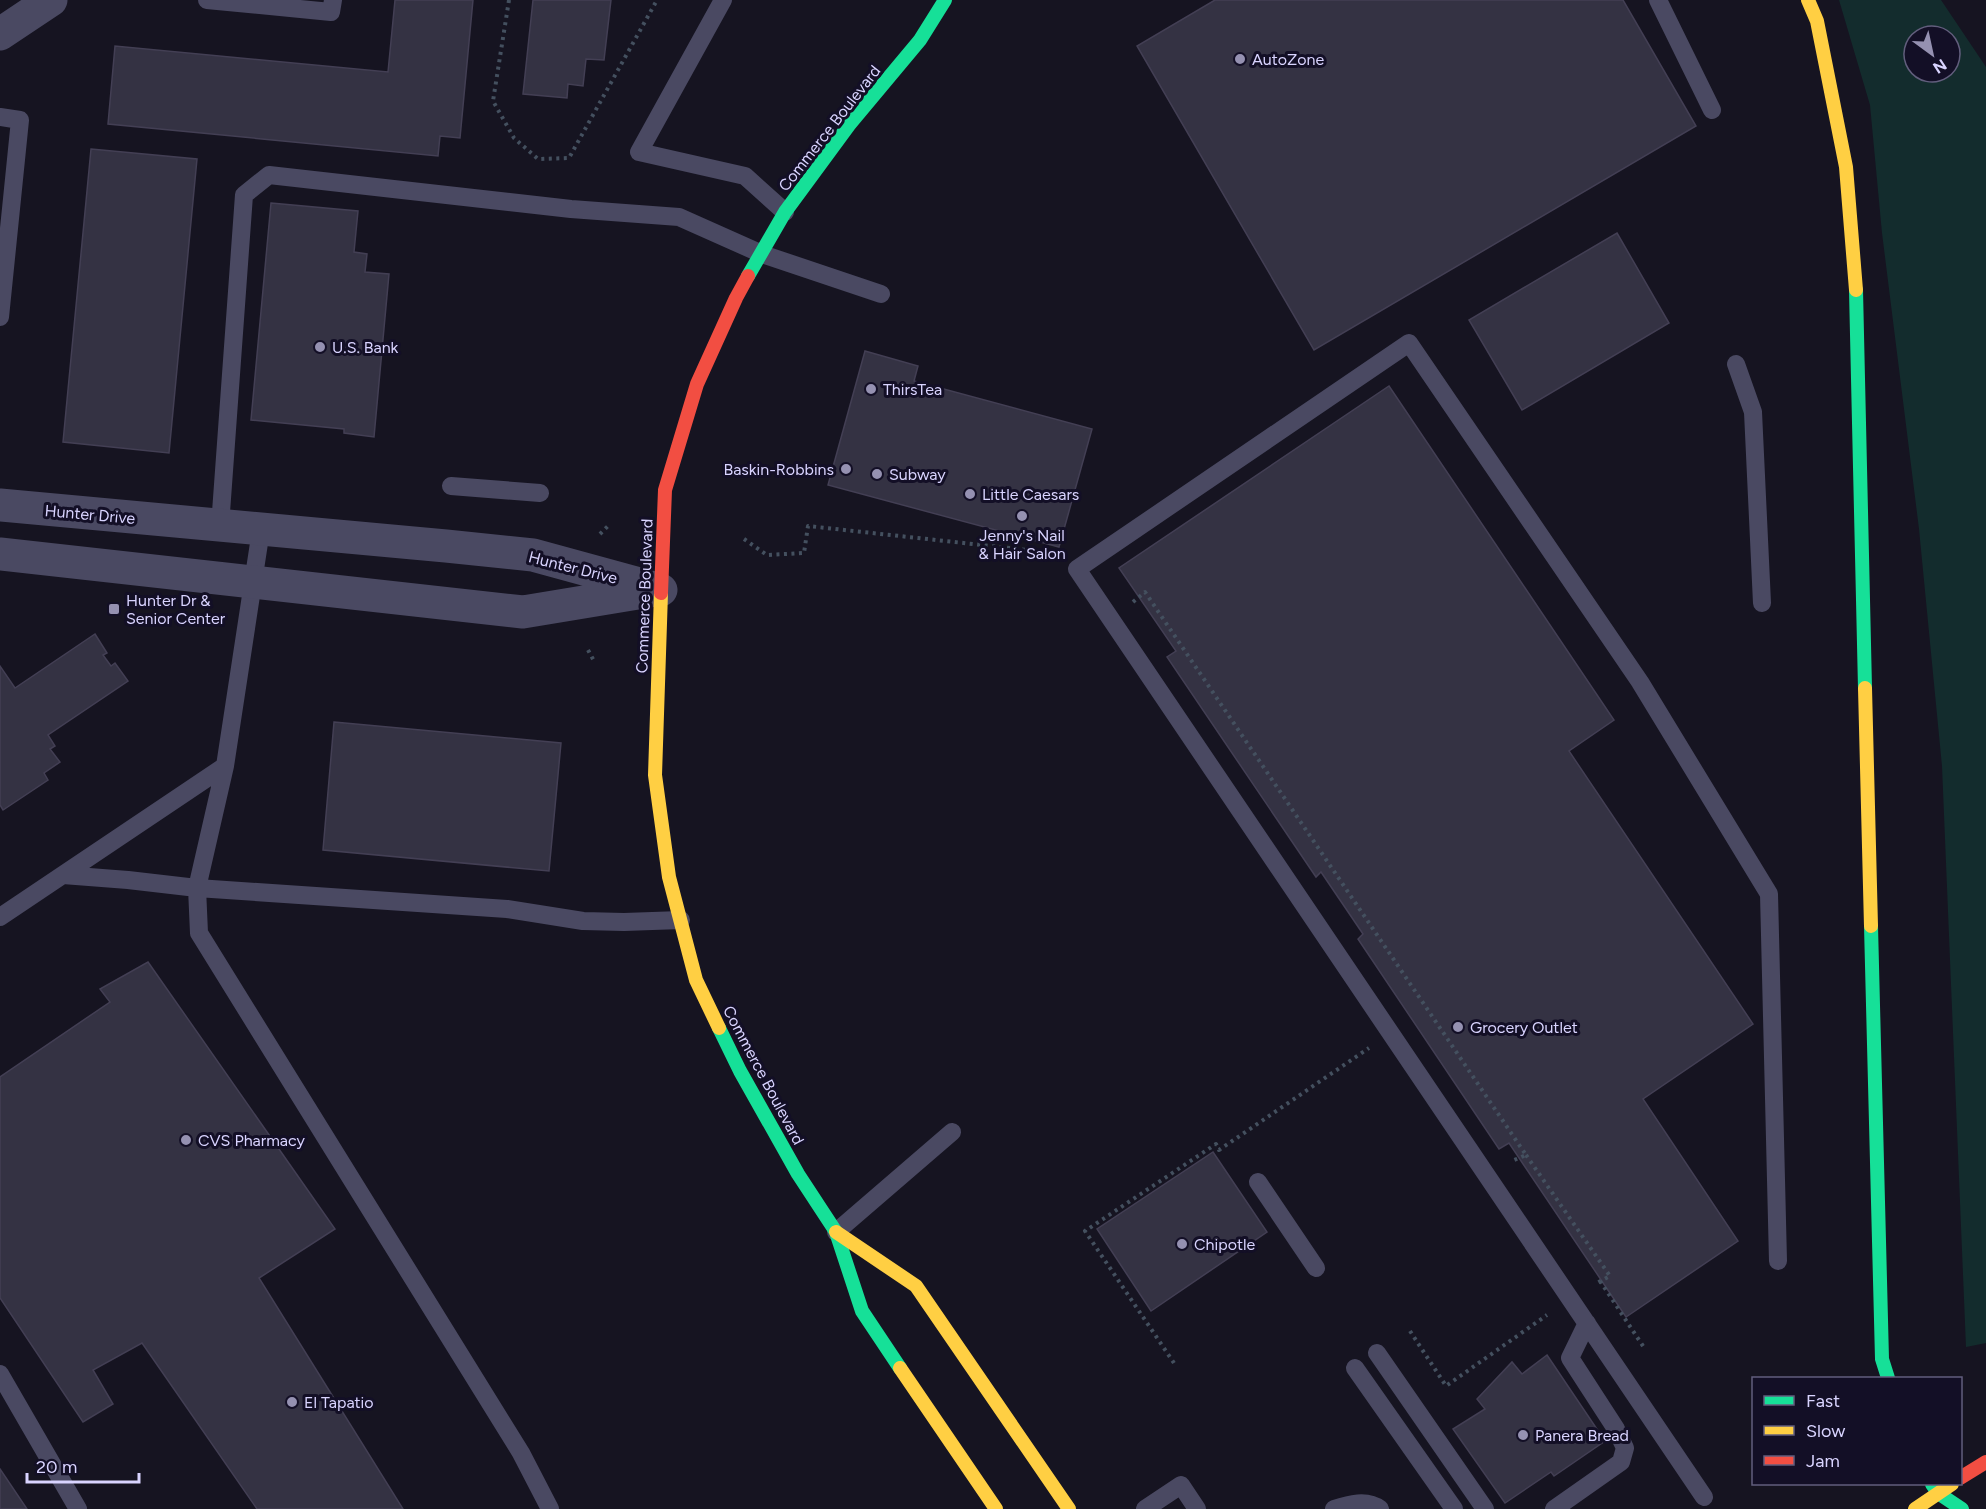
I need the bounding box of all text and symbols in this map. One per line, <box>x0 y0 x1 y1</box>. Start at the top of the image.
north arrow <box>1902 24 1962 84</box>
place label: AutoZone <box>1252 50 1325 69</box>
marker: AutoZone <box>1233 52 1247 66</box>
text: N <box>1930 55 1950 77</box>
street label: Commerce Boulevard <box>774 62 884 195</box>
place label: U.S. Bank <box>332 338 399 357</box>
marker: U.S. Bank <box>313 340 327 354</box>
place label: ThirsTea <box>883 380 942 399</box>
marker: ThirsTea <box>864 382 878 396</box>
place label: Baskin-Robbins <box>723 460 834 479</box>
marker: Baskin-Robbins <box>839 462 853 476</box>
place label: Subway <box>889 465 946 484</box>
marker: Subway <box>870 467 884 481</box>
place label: Little Caesars <box>982 485 1079 504</box>
marker: Little Caesars <box>963 487 977 501</box>
street label: Hunter Drive <box>44 501 136 528</box>
marker: Jenny's Nail & Hair Salon <box>1015 509 1029 523</box>
street label: Commerce Boulevard <box>632 518 657 674</box>
place label: Jenny's Nail & Hair Salon <box>978 526 1066 563</box>
street label: Hunter Drive <box>526 547 620 588</box>
place label: Hunter Dr & Senior Center <box>126 591 226 628</box>
marker: Hunter Dr & Senior Center <box>107 602 121 616</box>
street label: Commerce Boulevard <box>719 1003 808 1148</box>
place label: Grocery Outlet <box>1470 1018 1578 1037</box>
marker: Grocery Outlet <box>1451 1020 1465 1034</box>
place label: CVS Pharmacy <box>198 1131 305 1150</box>
marker: CVS Pharmacy <box>179 1133 193 1147</box>
place label: Chipotle <box>1194 1235 1255 1254</box>
marker: Chipotle <box>1175 1237 1189 1251</box>
legend <box>1752 1377 1962 1485</box>
text: Fast <box>1806 1390 1840 1412</box>
place label: El Tapatio <box>304 1393 374 1412</box>
marker: El Tapatio <box>285 1395 299 1409</box>
text: Slow <box>1806 1420 1845 1442</box>
place label: Panera Bread <box>1535 1426 1629 1445</box>
marker: Panera Bread <box>1516 1428 1530 1442</box>
scale bar <box>27 1446 140 1484</box>
text: Jam <box>1806 1450 1840 1472</box>
text: 20 m <box>36 1456 77 1478</box>

